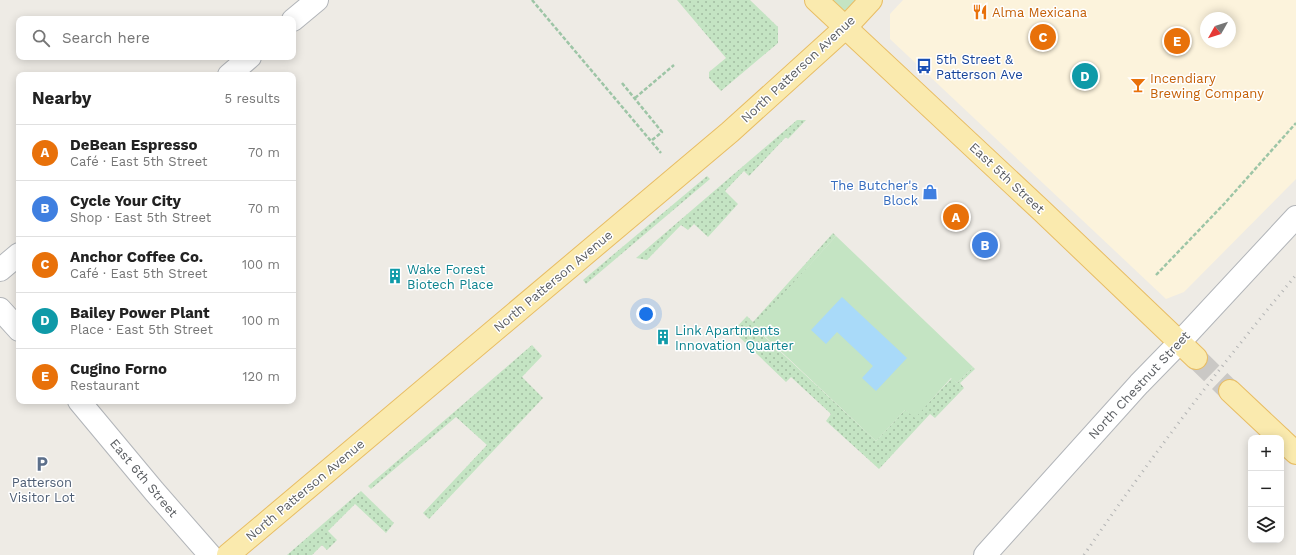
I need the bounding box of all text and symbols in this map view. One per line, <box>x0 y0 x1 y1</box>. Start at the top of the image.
restaurant icon: Alma Mexicana <box>971 3 989 21</box>
place label: Alma Mexicana <box>992 5 1088 20</box>
street label: North Patterson Avenue <box>738 12 858 126</box>
north arrow <box>1200 12 1236 48</box>
search box <box>16 16 296 60</box>
pin: C <box>1030 22 1056 52</box>
pin: E <box>1164 26 1190 56</box>
icon: search <box>30 27 52 49</box>
text: Search here <box>62 29 150 47</box>
place label: 5th Street & Patterson Ave <box>936 52 1023 82</box>
bus stop icon: 5th Street & Patterson Ave <box>915 57 933 75</box>
pin: D <box>1072 61 1098 91</box>
place label: Incendiary Brewing Company <box>1150 71 1264 101</box>
bar icon: Incendiary Brewing Company <box>1129 76 1147 94</box>
text: Nearby <box>32 88 91 108</box>
text: 5 results <box>225 91 280 106</box>
text: DeBean Espresso <box>70 136 197 154</box>
street label: East 5th Street <box>966 139 1048 217</box>
text: A <box>41 145 49 160</box>
text: 70 m <box>248 145 280 160</box>
text: Café · East 5th Street <box>70 154 207 169</box>
place label: The Butcher's Block <box>831 178 919 208</box>
shop icon: The Butcher's Block <box>921 183 939 201</box>
text: Cycle Your City <box>70 192 181 210</box>
text: B <box>41 201 49 216</box>
text: 70 m <box>248 201 280 216</box>
pin: A <box>943 202 969 232</box>
text: Shop · East 5th Street <box>70 210 211 225</box>
street label: North Patterson Avenue <box>491 227 615 335</box>
pin: B <box>972 230 998 260</box>
text: Anchor Coffee Co. <box>70 248 203 266</box>
text: C <box>41 257 49 272</box>
text: 100 m <box>242 257 280 272</box>
place label: Wake Forest Biotech Place <box>407 262 493 292</box>
text: Café · East 5th Street <box>70 266 207 281</box>
building icon: Wake Forest Biotech Place <box>386 267 404 285</box>
text: Bailey Power Plant <box>70 304 210 322</box>
your location <box>636 304 656 324</box>
text: D <box>40 313 50 328</box>
text: 100 m <box>242 313 280 328</box>
text: Place · East 5th Street <box>70 322 213 337</box>
place label: Link Apartments Innovation Quarter <box>675 323 794 353</box>
building icon: Link Apartments Innovation Quarter <box>654 328 672 346</box>
street label: North Chestnut Street <box>1085 328 1193 442</box>
text: Cugino Forno <box>70 360 167 378</box>
text: E <box>41 369 49 384</box>
text: 120 m <box>242 369 280 384</box>
text: Restaurant <box>70 378 140 393</box>
map controls <box>1248 435 1284 543</box>
button: + <box>1248 435 1284 471</box>
street label: East 6th Street <box>107 436 181 521</box>
street label: North Patterson Avenue <box>243 436 367 544</box>
parking icon: Patterson Visitor Lot <box>33 455 51 473</box>
button: − <box>1248 471 1284 507</box>
place label: Patterson Visitor Lot <box>9 475 75 505</box>
button: layers <box>1248 507 1284 543</box>

